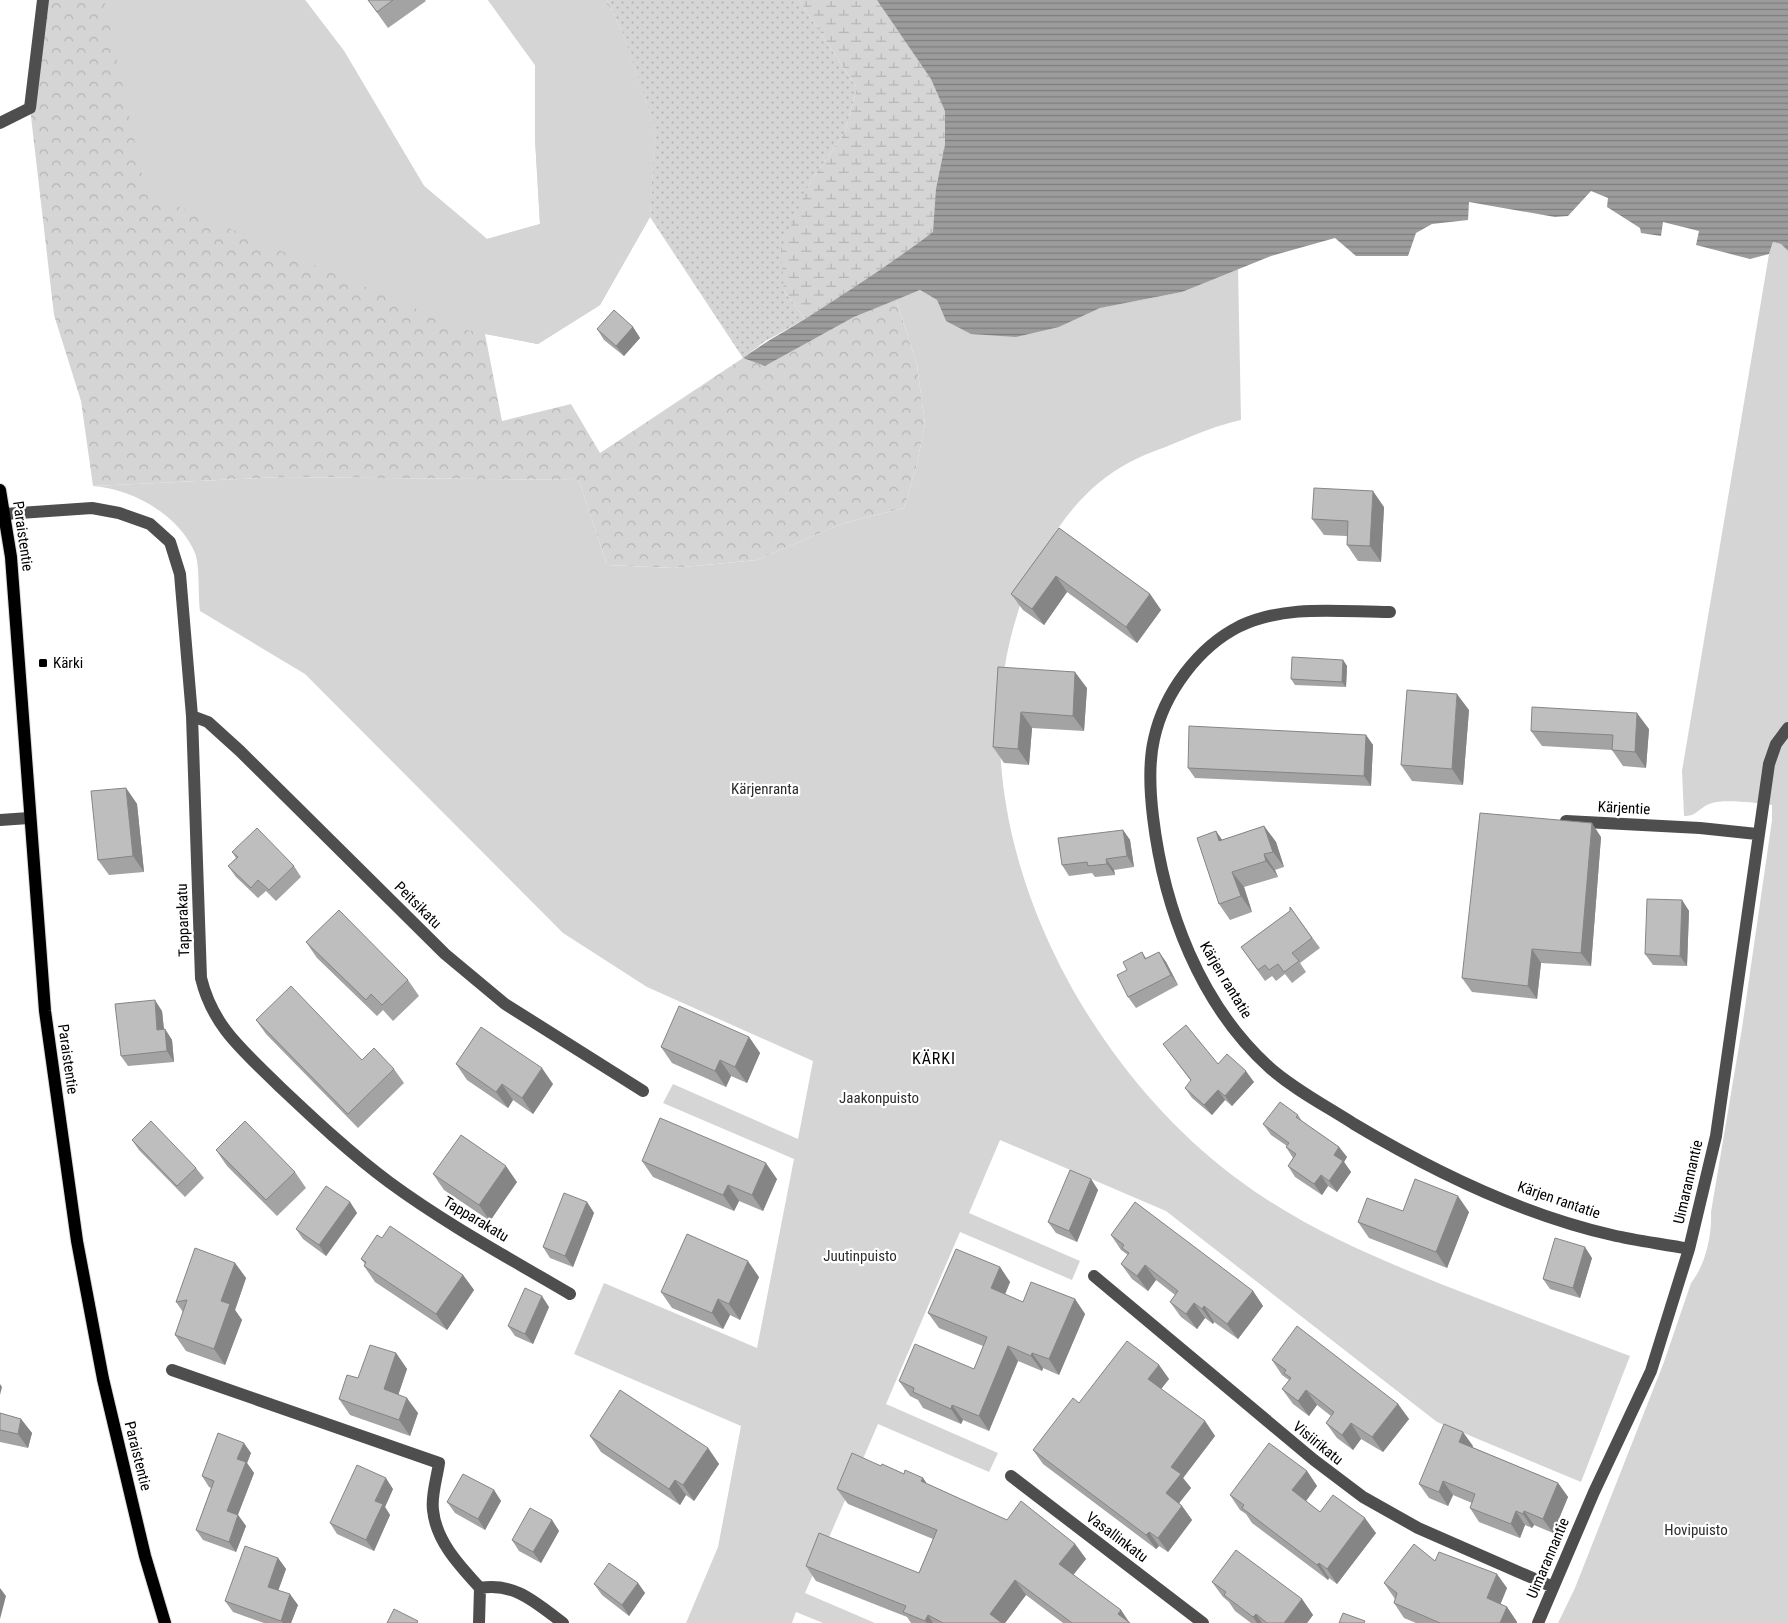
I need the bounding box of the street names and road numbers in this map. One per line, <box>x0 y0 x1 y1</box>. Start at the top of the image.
street label: Paraistentie <box>9 500 37 572</box>
street label: Kärjentie <box>1597 798 1651 818</box>
street label: Peitsikatu <box>391 878 445 932</box>
street label: Tapparakatu <box>173 883 193 957</box>
street label: Kärjen rantatie <box>1196 938 1256 1022</box>
street label: Paraistentie <box>54 1023 82 1095</box>
street label: Uimarannantie <box>1670 1138 1706 1226</box>
street label: Kärjen rantatie <box>1515 1177 1603 1223</box>
street label: Tapparakatu <box>440 1192 512 1246</box>
street label: Visiirikatu <box>1289 1417 1347 1469</box>
street label: Paraistentie <box>121 1419 155 1493</box>
street label: Vasallinkatu <box>1083 1508 1151 1566</box>
street label: Uimarannantie <box>1523 1515 1573 1601</box>

